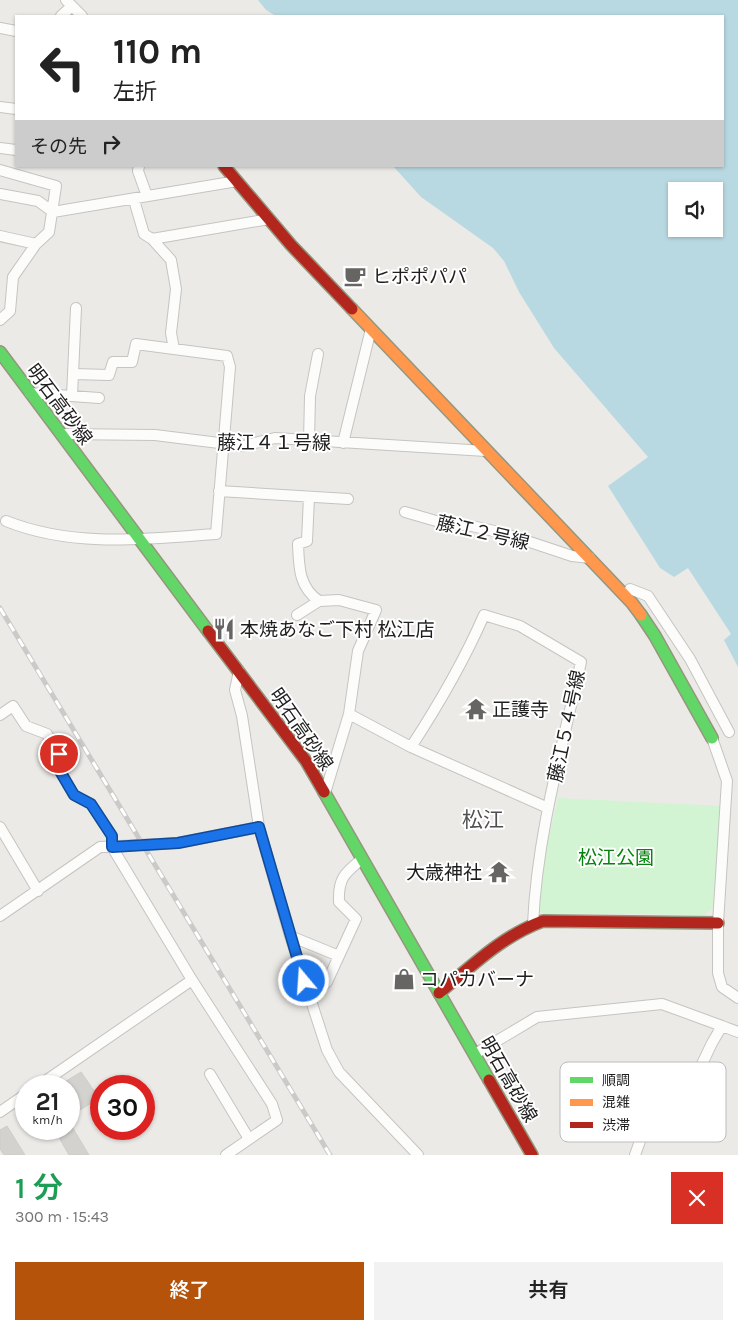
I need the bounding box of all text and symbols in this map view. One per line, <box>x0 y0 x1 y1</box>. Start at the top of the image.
text: 110 m <box>113 31 202 72</box>
icon: left <box>30 35 95 100</box>
text: 左折 <box>113 79 157 105</box>
icon: right <box>97 130 125 158</box>
text: その先 <box>30 136 87 158</box>
map controls <box>668 182 723 237</box>
button: sound <box>668 182 723 237</box>
cafe icon: ヒポポパパ <box>342 263 368 289</box>
place label: ヒポポパパ <box>372 266 467 288</box>
street label: 明石高砂線 <box>22 360 97 449</box>
street label: 藤江４１号線 <box>217 432 331 454</box>
street label: 藤江２号線 <box>434 512 532 554</box>
restaurant icon: 本焼あなご下村 松江店 <box>211 616 237 642</box>
place label: 本焼あなご下村 松江店 <box>240 619 435 641</box>
street label: 藤江５４号線 <box>544 668 590 784</box>
street label: 明石高砂線 <box>265 684 337 775</box>
temple icon: 正護寺 <box>463 696 489 722</box>
place label: 正護寺 <box>492 699 549 721</box>
pin <box>38 733 80 775</box>
icon: arrive <box>45 740 73 768</box>
district label: 松江 <box>462 808 504 832</box>
park label: 松江公園 <box>578 847 654 869</box>
temple icon: 大歳神社 <box>486 859 512 885</box>
place label: 大歳神社 <box>406 862 482 884</box>
position arrow <box>277 954 329 1006</box>
shop icon: コパカバーナ <box>391 966 417 992</box>
place label: コパカバーナ <box>420 969 534 991</box>
street label: 明石高砂線 <box>475 1033 541 1126</box>
legend <box>560 1062 726 1142</box>
text: 順調 <box>602 1072 630 1089</box>
speed limit sign: 30 <box>90 1075 155 1140</box>
text: 21 <box>35 1087 60 1116</box>
text: 混雑 <box>602 1094 630 1111</box>
text: km/h <box>32 1113 63 1127</box>
text: 渋滞 <box>602 1117 630 1134</box>
text: 1 分 <box>15 1170 63 1206</box>
button: close <box>671 1172 723 1224</box>
text: 300 m · 15:43 <box>15 1207 109 1226</box>
button: 終了 <box>15 1262 364 1320</box>
button: 共有 <box>374 1262 723 1320</box>

